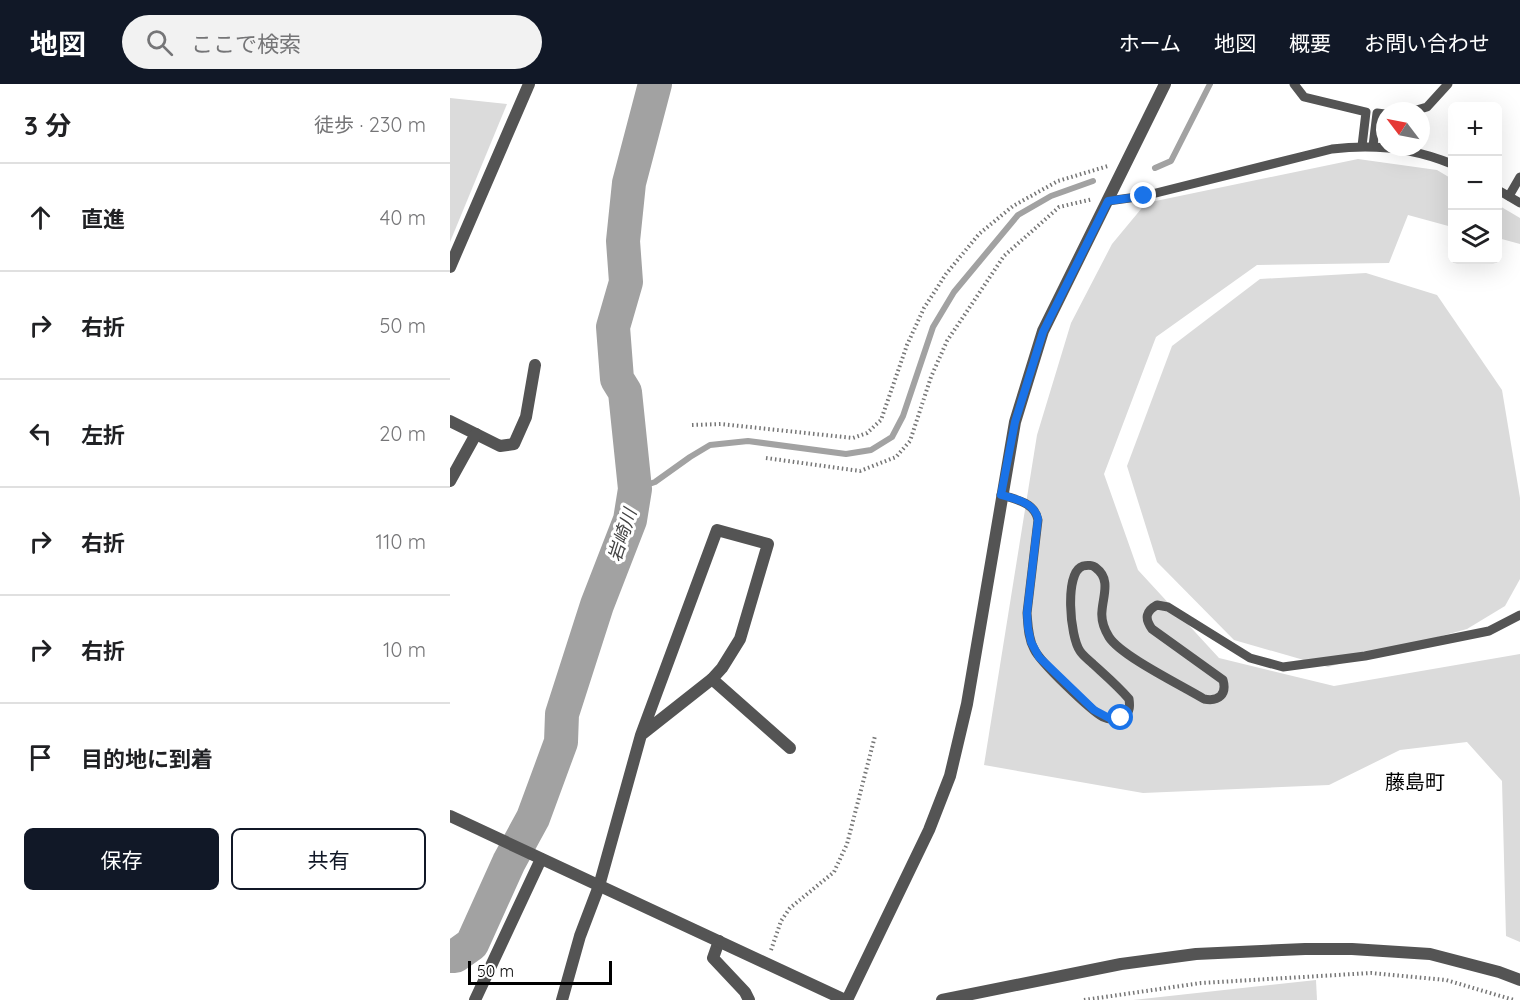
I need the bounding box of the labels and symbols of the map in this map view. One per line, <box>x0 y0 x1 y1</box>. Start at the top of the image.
north arrow <box>1376 102 1430 156</box>
route end <box>1130 182 1156 208</box>
water label: 岩崎川 <box>603 504 642 564</box>
route start <box>1107 704 1133 730</box>
district label: 藤島町 <box>1385 769 1445 794</box>
scale bar <box>468 958 612 986</box>

